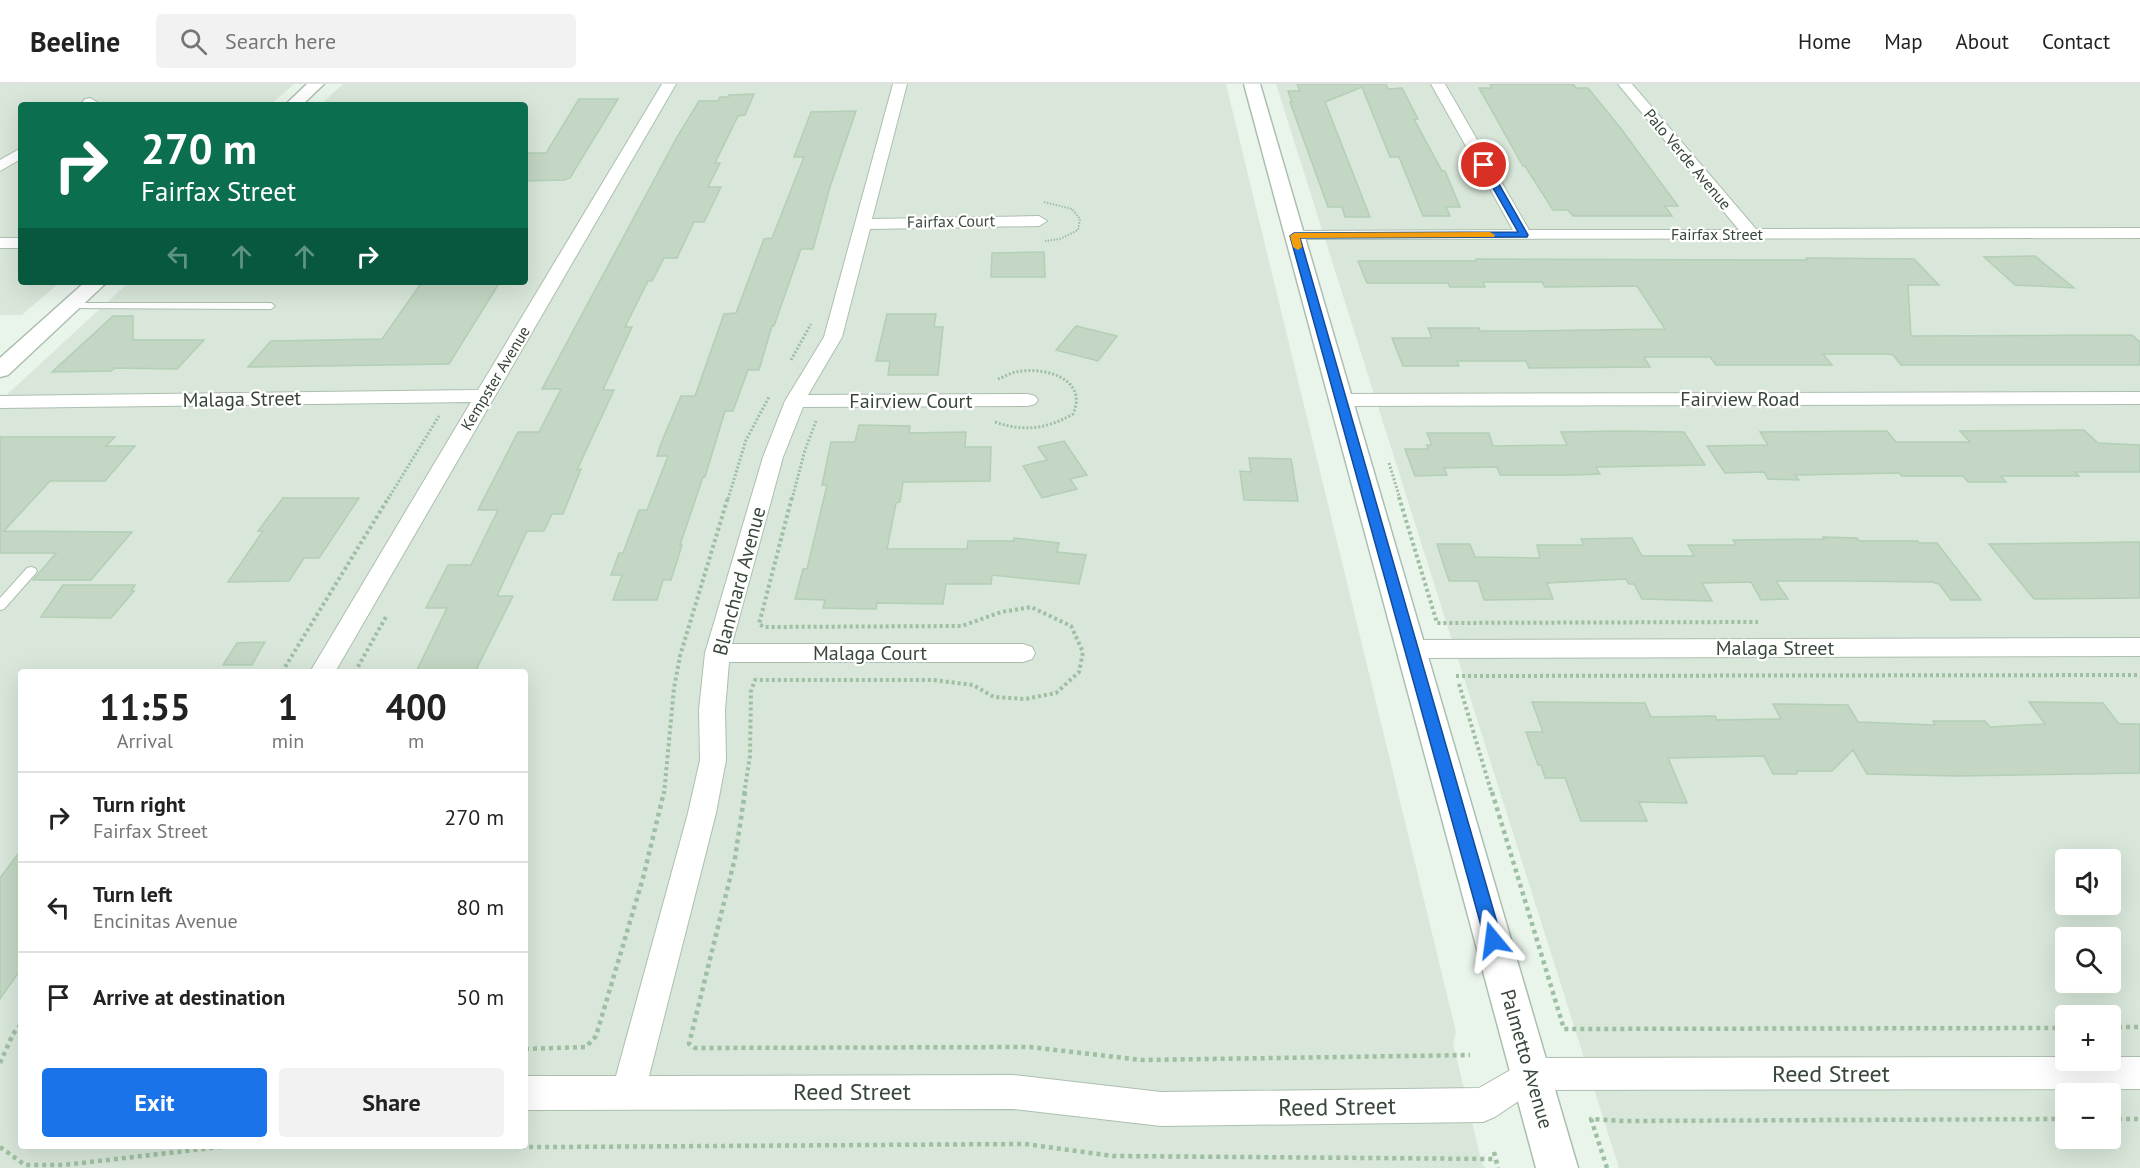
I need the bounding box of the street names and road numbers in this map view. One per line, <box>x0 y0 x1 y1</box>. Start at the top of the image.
street label: Palo Verde Avenue <box>1640 104 1736 214</box>
street label: Fairfax Court <box>907 210 996 232</box>
street label: Fairfax Street <box>1671 224 1764 244</box>
street label: Kempster Avenue <box>456 322 534 434</box>
street label: Malaga Street <box>182 385 302 413</box>
street label: Fairview Road <box>1680 386 1800 412</box>
street label: Fairview Court <box>849 388 973 414</box>
street label: Blanchard Avenue <box>707 504 771 658</box>
street label: Malaga Street <box>1716 635 1835 661</box>
street label: Malaga Court <box>813 640 927 666</box>
street label: Palmetto Avenue <box>1495 986 1559 1132</box>
street label: Reed Street <box>1772 1058 1890 1089</box>
street label: Reed Street <box>793 1076 911 1107</box>
street label: Reed Street <box>1278 1090 1396 1123</box>

